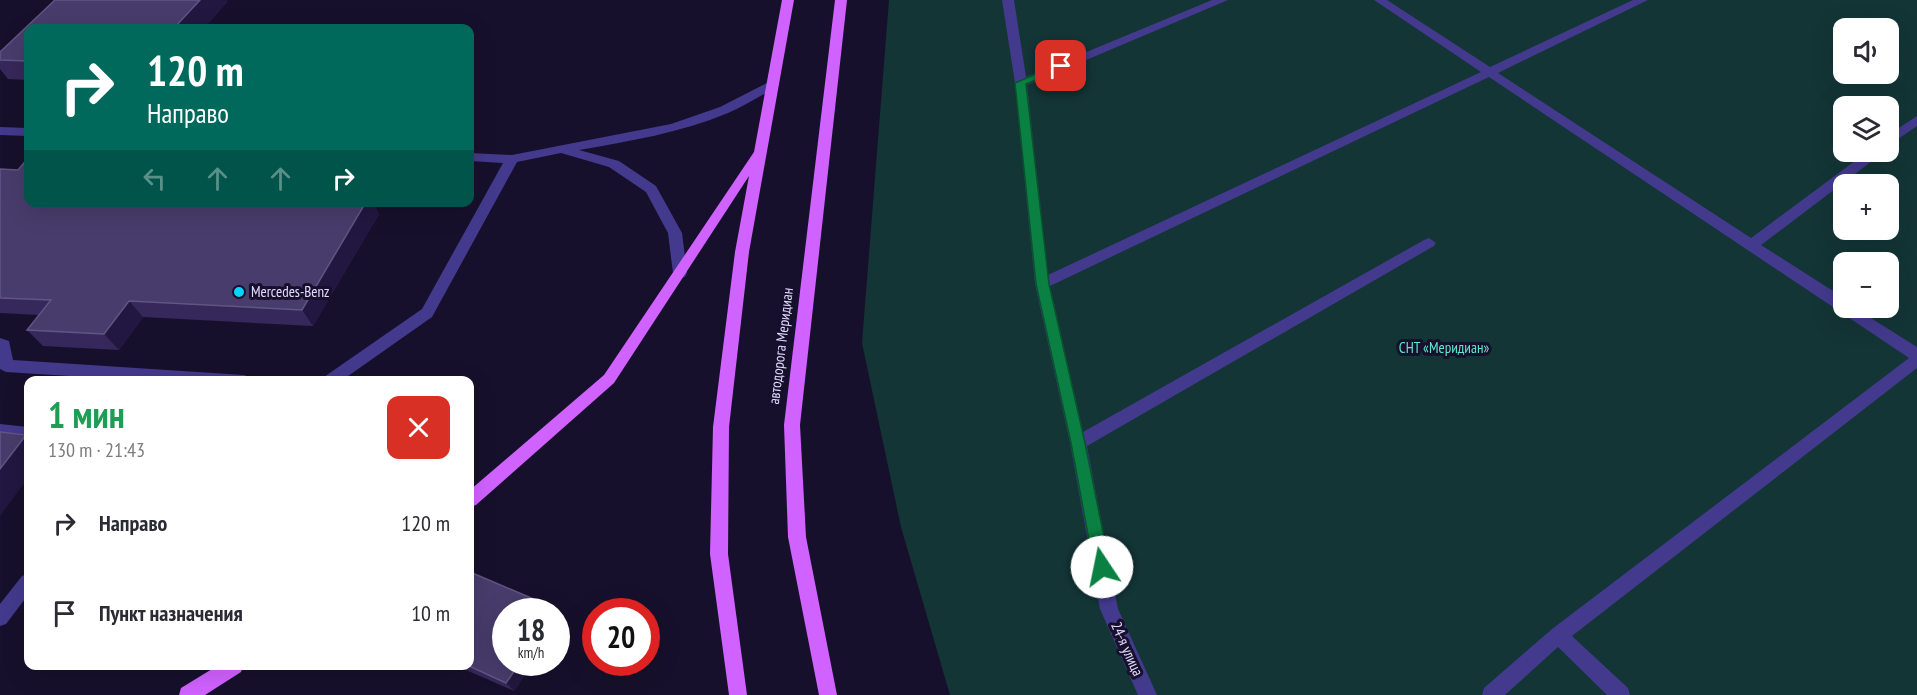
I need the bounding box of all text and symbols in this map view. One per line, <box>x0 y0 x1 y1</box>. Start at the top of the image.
map controls <box>1833 18 1899 318</box>
button: sound <box>1833 18 1899 84</box>
pin <box>1035 40 1086 91</box>
text: 120 m <box>147 43 244 98</box>
icon: right <box>48 48 126 126</box>
icon: arrive <box>1044 49 1077 82</box>
text: Направо <box>147 96 229 130</box>
button: layers <box>1833 96 1899 162</box>
icon: left <box>138 162 171 195</box>
icon: ahead <box>201 162 234 195</box>
icon: ahead <box>264 162 297 195</box>
icon: right <box>327 162 360 195</box>
button: + <box>1833 174 1899 240</box>
button: − <box>1833 252 1899 318</box>
place label: Mercedes-Benz <box>251 282 330 301</box>
marker: Mercedes-Benz <box>232 285 246 299</box>
street label: автодорога Меридиан <box>764 287 797 405</box>
park label: СНТ «Меридиан» <box>1399 338 1489 357</box>
text: 1 мин <box>48 391 125 438</box>
button: close <box>387 396 450 459</box>
text: 130 m · 21:43 <box>48 437 145 463</box>
icon: right <box>48 507 81 540</box>
text: Направо <box>99 509 167 537</box>
text: 120 m <box>401 509 450 537</box>
position arrow <box>1070 535 1134 599</box>
icon: arrive <box>48 597 81 630</box>
speed limit sign: 20 <box>582 598 660 676</box>
text: Пункт назначения <box>99 599 243 627</box>
text: 10 m <box>411 599 450 627</box>
text: 18 <box>517 610 545 649</box>
street label: 24-я улица <box>1107 619 1148 679</box>
text: km/h <box>518 643 544 662</box>

